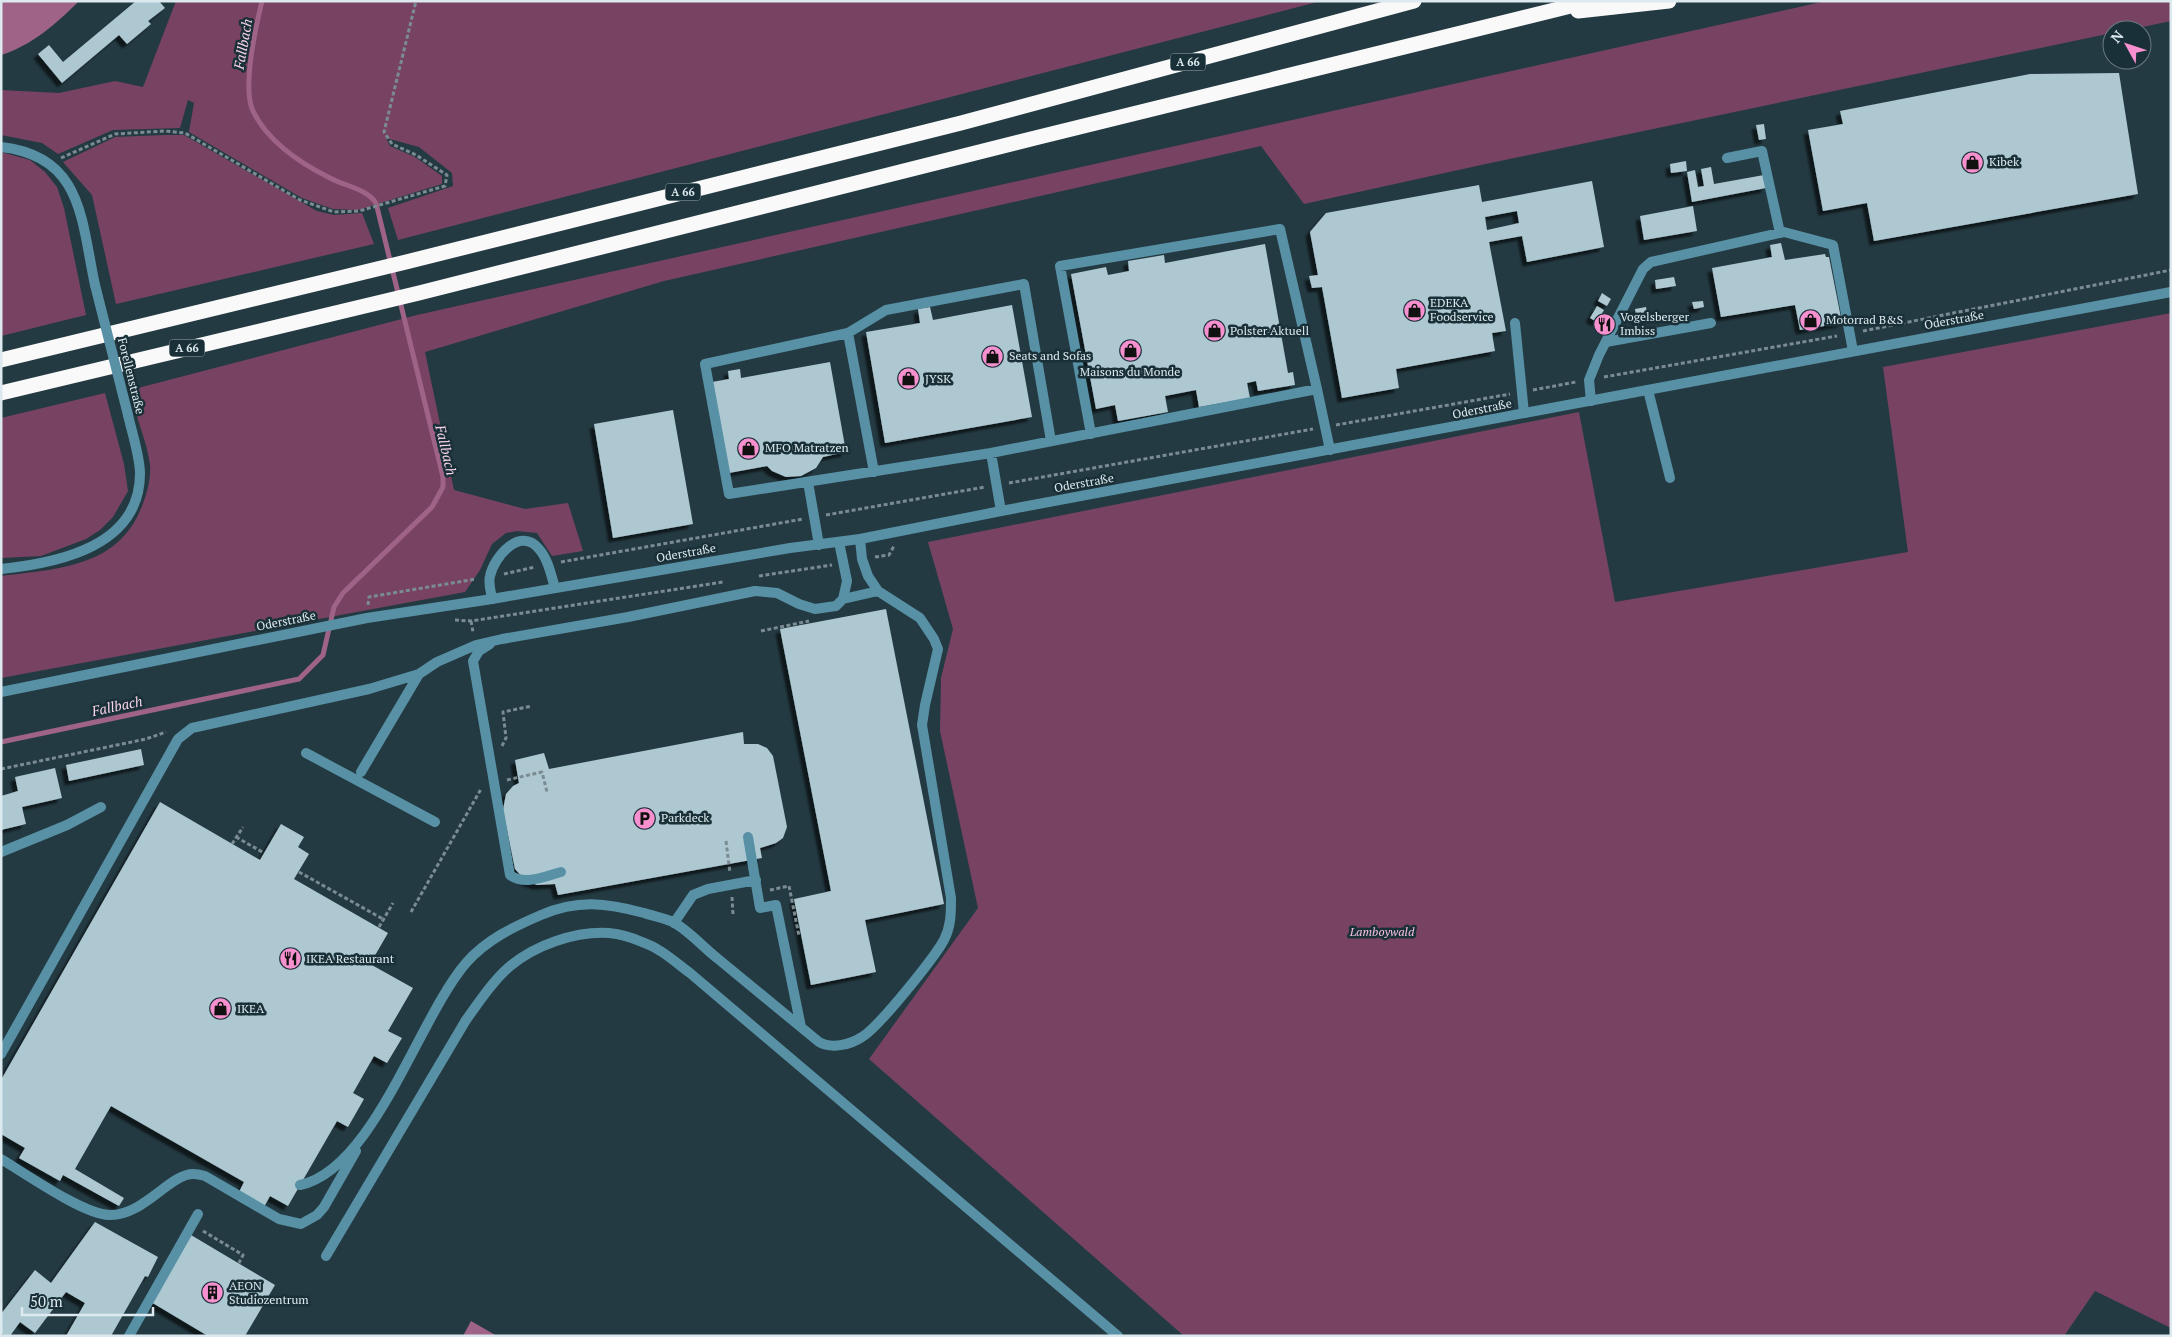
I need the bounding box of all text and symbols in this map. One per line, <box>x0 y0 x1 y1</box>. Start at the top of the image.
water label: Fallbach <box>229 17 256 72</box>
north arrow <box>2102 20 2152 70</box>
text: N <box>2106 26 2128 46</box>
road number: A 66 <box>1170 54 1206 70</box>
shop icon: Kibek <box>1961 150 1985 174</box>
place label: Kibek <box>1989 154 2020 169</box>
road number: A 66 <box>666 183 700 200</box>
place label: EDEKA Foodservice <box>1430 295 1494 324</box>
shop icon: EDEKA Foodservice <box>1402 298 1426 322</box>
street label: Oderstraße <box>1923 307 1985 332</box>
shop icon: Motorrad B&S <box>1798 308 1822 332</box>
place label: Vogelsberger Imbiss <box>1620 309 1689 338</box>
restaurant icon: Vogelsberger Imbiss <box>1592 312 1616 336</box>
place label: Motorrad B&S <box>1826 312 1903 327</box>
shop icon: Polster Aktuell <box>1202 319 1226 343</box>
place label: Polster Aktuell <box>1230 323 1309 338</box>
street label: Forellenstraße <box>115 336 148 416</box>
road number: A 66 <box>170 339 204 356</box>
shop icon: Maisons du Monde <box>1118 339 1142 363</box>
shop icon: Seats and Sofas <box>981 344 1005 368</box>
place label: Seats and Sofas <box>1009 348 1091 363</box>
place label: Maisons du Monde <box>1080 364 1180 379</box>
shop icon: JYSK <box>897 367 921 391</box>
place label: JYSK <box>925 371 951 386</box>
street label: Oderstraße <box>1451 395 1513 422</box>
water label: Fallbach <box>431 422 462 477</box>
shop icon: MFO Matratzen <box>737 436 761 460</box>
place label: MFO Matratzen <box>765 440 849 455</box>
street label: Oderstraße <box>1053 470 1115 495</box>
street label: Oderstraße <box>655 540 717 565</box>
street label: Oderstraße <box>255 607 317 634</box>
water label: Fallbach <box>89 691 144 720</box>
parking icon: Parkdeck <box>633 806 657 830</box>
place label: Parkdeck <box>661 810 710 825</box>
park label: Lamboywald <box>1349 924 1415 939</box>
restaurant icon: IKEA Restaurant <box>278 947 302 971</box>
place label: IKEA Restaurant <box>306 951 395 966</box>
shop icon: IKEA <box>209 997 233 1021</box>
place label: IKEA <box>237 1001 265 1016</box>
place label: AEON Studiozentrum <box>229 1278 309 1307</box>
building icon: AEON Studiozentrum <box>201 1281 225 1305</box>
scale bar <box>22 1284 154 1316</box>
text: 50 m <box>30 1291 63 1311</box>

